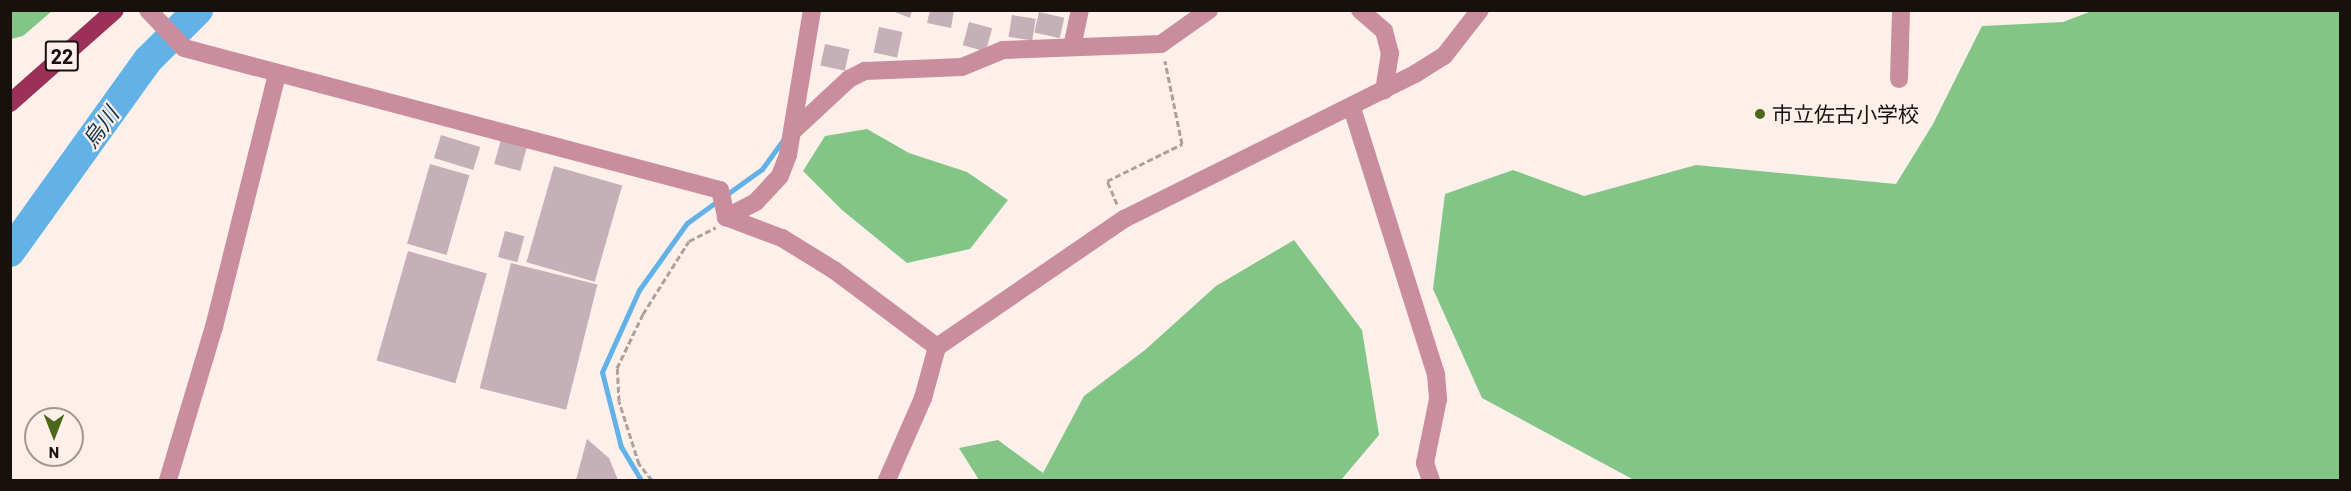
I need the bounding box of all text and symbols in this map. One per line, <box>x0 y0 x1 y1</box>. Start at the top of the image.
road number: 22 <box>44 39 80 73</box>
water label: 烏川 <box>76 101 124 153</box>
place label: 市立佐古小学校 <box>1772 101 1919 127</box>
marker: 市立佐古小学校 <box>1753 107 1767 121</box>
north arrow <box>24 407 84 467</box>
text: N <box>49 444 59 463</box>

